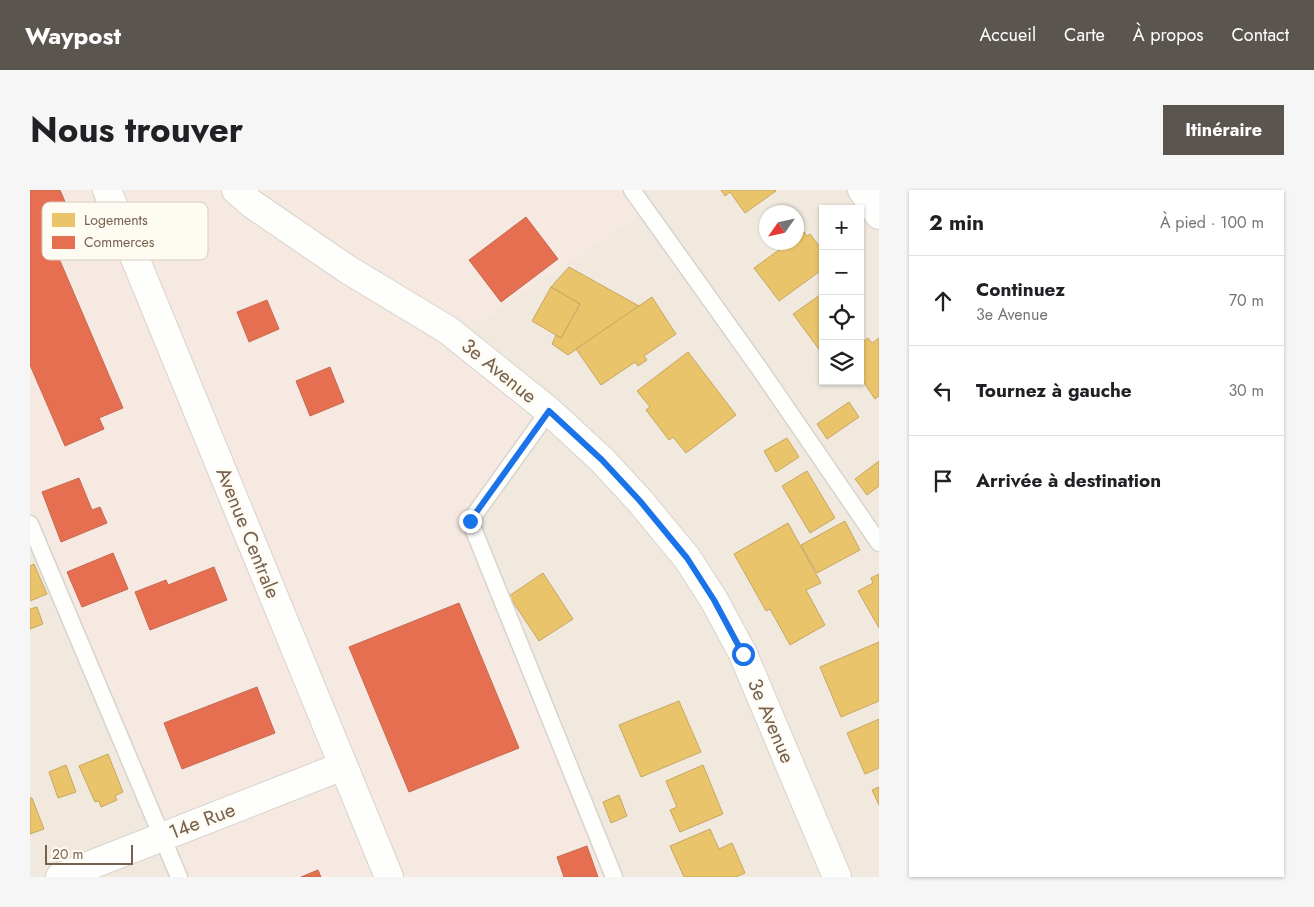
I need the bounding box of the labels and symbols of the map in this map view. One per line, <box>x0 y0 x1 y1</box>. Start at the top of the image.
legend <box>42 202 208 260</box>
north arrow <box>759 205 804 250</box>
text: Logements <box>84 210 148 230</box>
text: Commerces <box>84 232 155 252</box>
street label: 3e Avenue <box>455 332 543 410</box>
street label: Avenue Centrale <box>209 463 287 603</box>
route end <box>459 510 482 533</box>
route start <box>732 643 755 666</box>
street label: 3e Avenue <box>740 674 802 768</box>
street label: 14e Rue <box>165 795 239 847</box>
scale bar <box>45 842 132 865</box>

